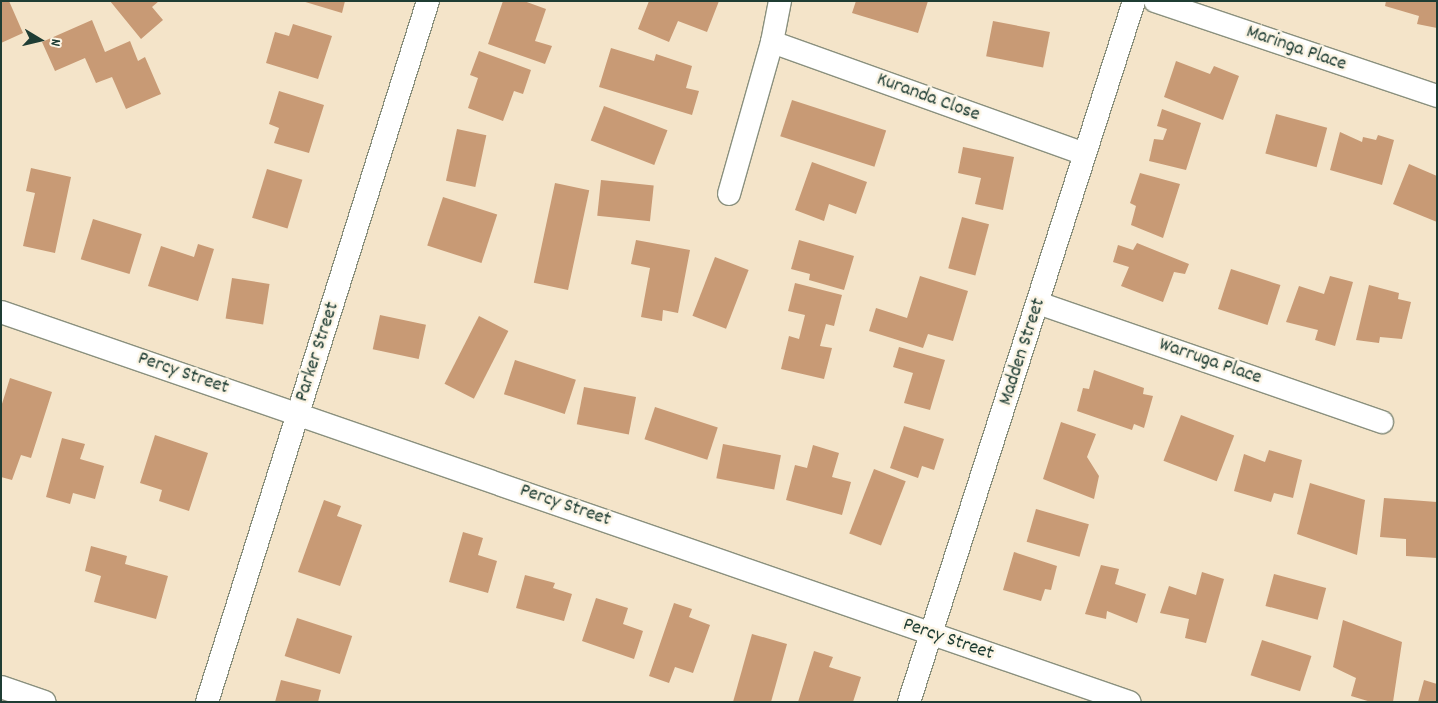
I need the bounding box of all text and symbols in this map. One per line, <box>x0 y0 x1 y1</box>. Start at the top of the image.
north arrow <box>15 15 65 65</box>
street label: Maringa Place <box>1243 21 1349 77</box>
text: N <box>44 37 65 47</box>
street label: Kuranda Close <box>873 68 983 128</box>
street label: Madden Street <box>994 295 1052 409</box>
street label: Parker Street <box>291 299 345 405</box>
street label: Warruga Place <box>1155 333 1265 391</box>
street label: Percy Street <box>134 347 232 401</box>
street label: Percy Street <box>516 479 614 533</box>
street label: Percy Street <box>899 613 997 667</box>

